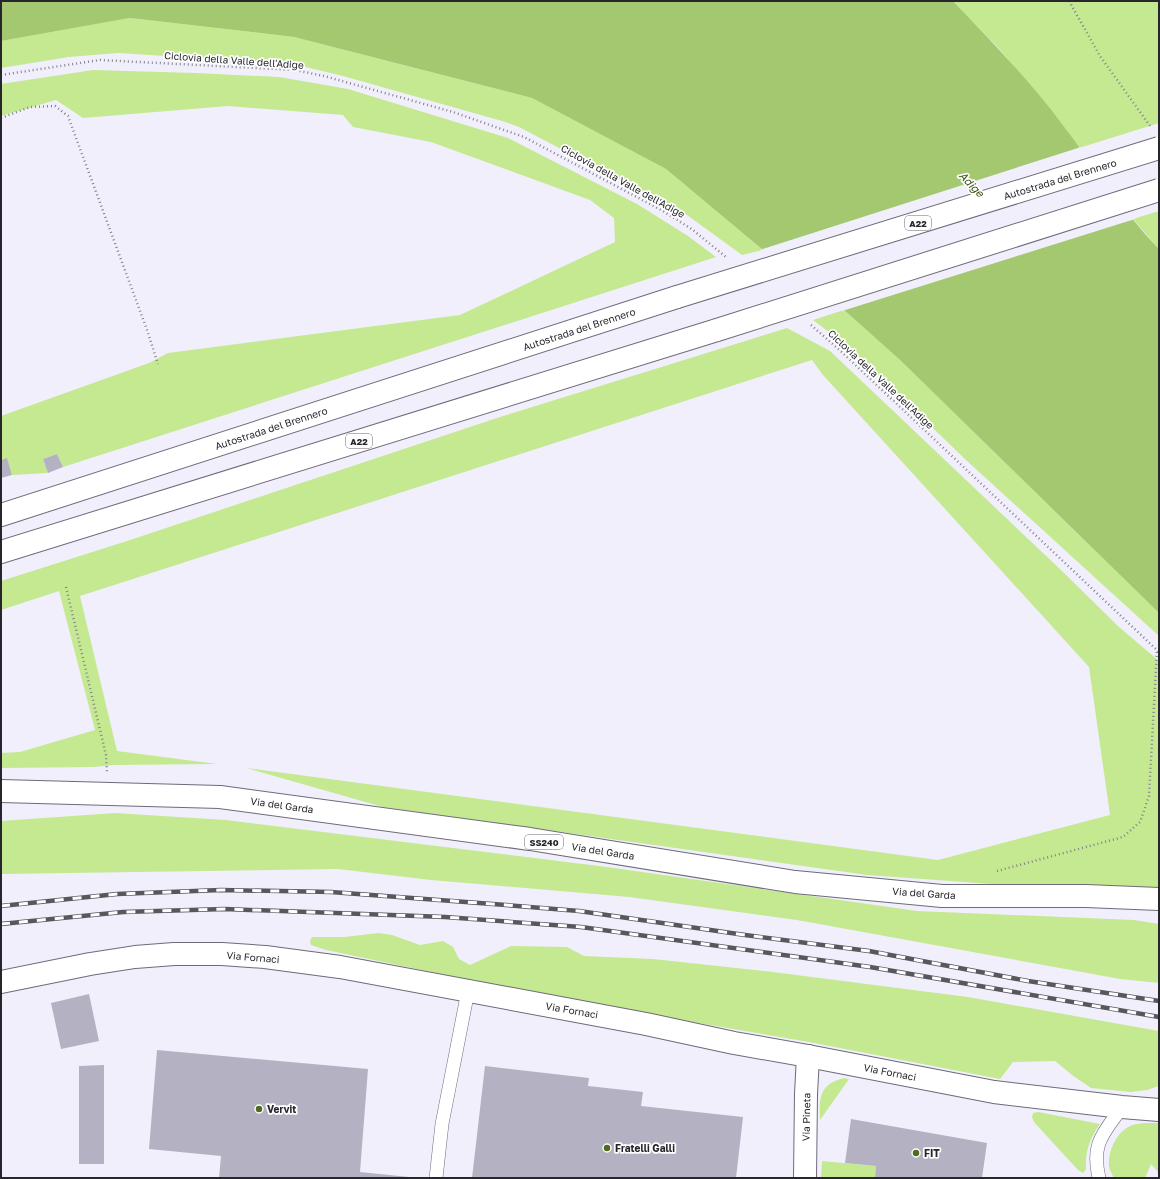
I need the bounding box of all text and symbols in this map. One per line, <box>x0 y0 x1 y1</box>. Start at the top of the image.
street label: Ciclovia della Valle dell'Adige <box>164 49 304 71</box>
street label: Ciclovia della Valle dell'Adige <box>559 142 687 220</box>
street label: Autostrada del Brennero <box>1002 156 1118 202</box>
water label: Adige <box>956 169 988 201</box>
road number: A22 <box>905 216 931 230</box>
street label: Autostrada del Brennero <box>521 305 637 353</box>
street label: Ciclovia della Valle dell'Adige <box>826 327 936 431</box>
street label: Autostrada del Brennero <box>213 404 329 452</box>
road number: A22 <box>346 434 372 448</box>
street label: Via del Garda <box>250 795 314 815</box>
road number: SS240 <box>525 835 563 849</box>
street label: Via del Garda <box>571 840 635 862</box>
street label: Via del Garda <box>892 885 956 901</box>
street label: Via Fornaci <box>226 949 280 965</box>
street label: Via Fornaci <box>545 999 599 1021</box>
street label: Via Fornaci <box>863 1061 917 1083</box>
street label: Via Pineta <box>800 1093 812 1141</box>
place label: Vervit <box>267 1103 296 1115</box>
marker: Vervit <box>254 1104 264 1114</box>
place label: Fratelli Galli <box>615 1142 675 1154</box>
marker: Fratelli Galli <box>602 1143 612 1153</box>
place label: FIT <box>924 1147 940 1159</box>
marker: FIT <box>911 1148 921 1158</box>

